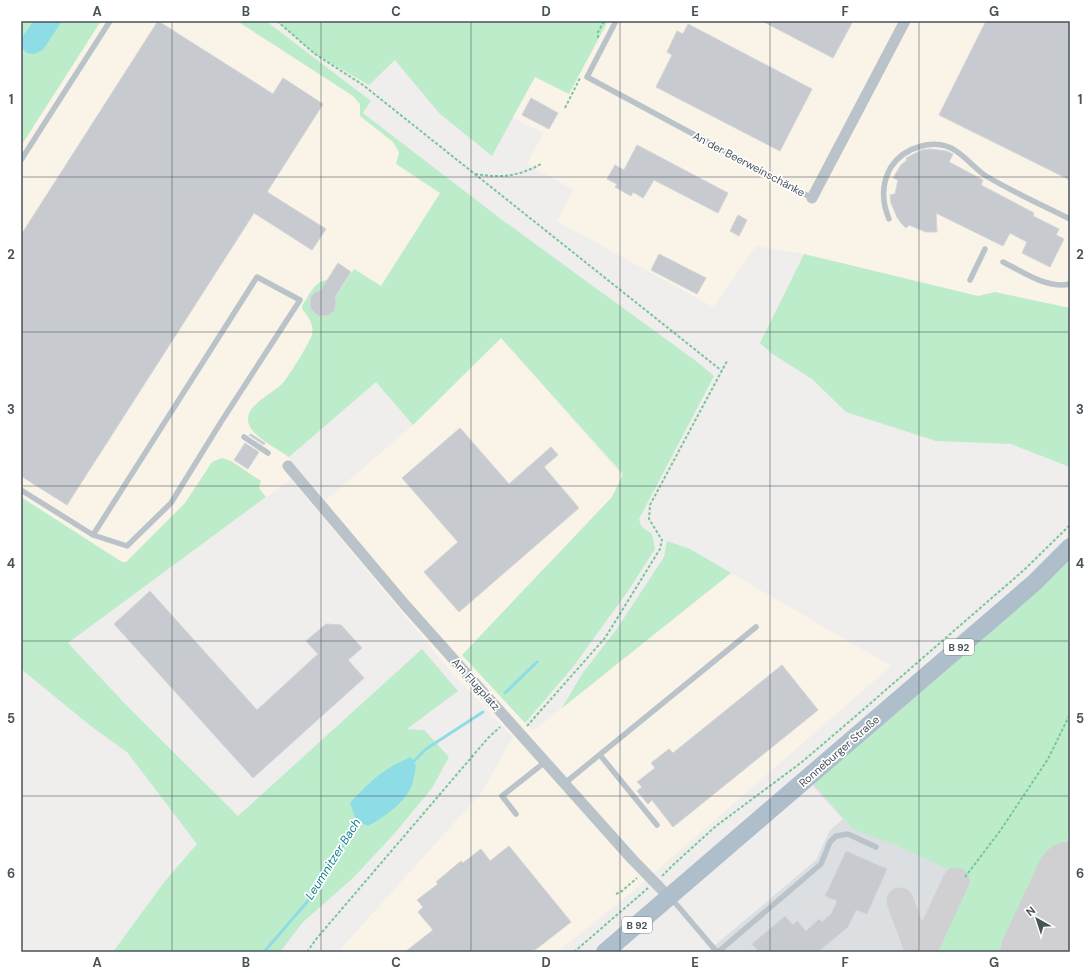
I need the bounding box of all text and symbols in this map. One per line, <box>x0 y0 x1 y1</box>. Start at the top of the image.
text: A <box>92 3 102 20</box>
text: B <box>242 3 250 20</box>
text: C <box>391 3 401 20</box>
text: D <box>541 3 551 20</box>
text: E <box>691 3 699 20</box>
text: F <box>841 3 849 20</box>
text: G <box>989 3 999 20</box>
text: 1 <box>9 91 13 108</box>
text: 1 <box>1078 91 1082 108</box>
street label: An der Beerweinschänke <box>690 128 808 200</box>
text: 2 <box>7 246 15 263</box>
text: 2 <box>1076 246 1084 263</box>
text: 3 <box>7 401 15 418</box>
text: 3 <box>1076 401 1084 418</box>
text: 4 <box>7 555 15 572</box>
text: 4 <box>1076 555 1084 572</box>
road number: B 92 <box>944 639 974 655</box>
street label: Am Flugplatz <box>449 655 503 713</box>
text: 5 <box>7 710 15 727</box>
text: 5 <box>1076 710 1084 727</box>
street label: Ronneburger Straße <box>796 712 882 790</box>
water label: Leumnitzer Bach <box>302 815 364 903</box>
text: 6 <box>7 865 15 882</box>
text: 6 <box>1076 865 1084 882</box>
north arrow <box>1017 899 1057 939</box>
text: N <box>1023 903 1038 919</box>
road number: B 92 <box>622 917 652 933</box>
text: A <box>92 954 102 971</box>
text: B <box>242 954 250 971</box>
text: C <box>391 954 401 971</box>
text: D <box>541 954 551 971</box>
text: E <box>691 954 699 971</box>
text: F <box>841 954 849 971</box>
text: G <box>989 954 999 971</box>

